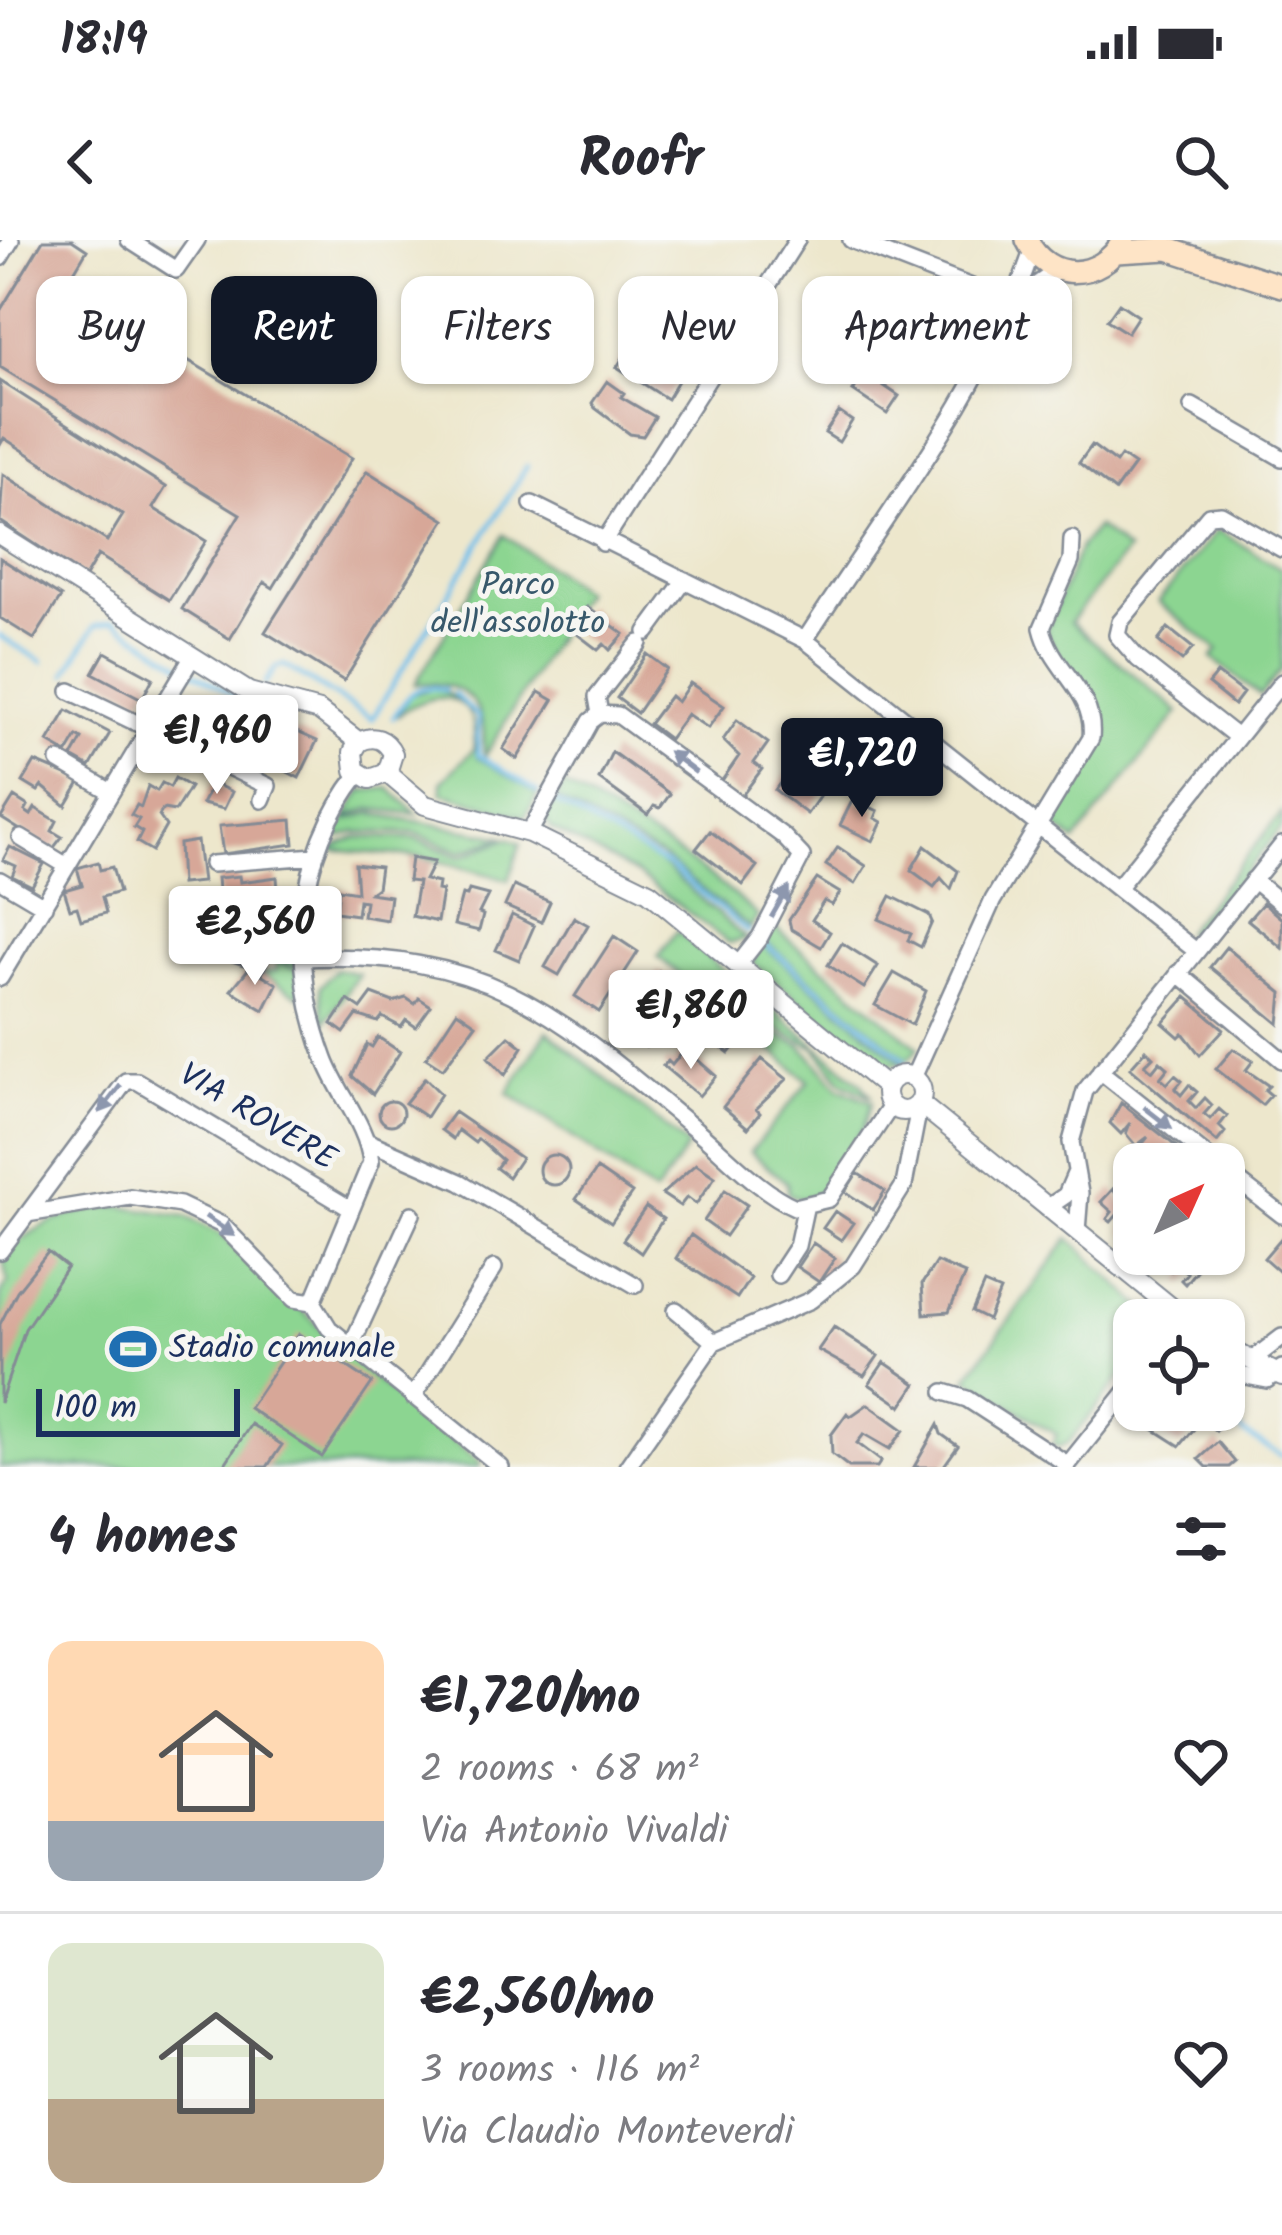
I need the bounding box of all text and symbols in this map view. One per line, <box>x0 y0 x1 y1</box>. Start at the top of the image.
text: 18:19 <box>60 6 148 78</box>
text: Roofr <box>579 119 703 205</box>
icon: back <box>48 129 114 195</box>
icon: search <box>1168 129 1234 195</box>
chip: Buy <box>36 276 187 384</box>
chip: Rent <box>211 276 377 384</box>
chip: Filters <box>401 276 594 384</box>
chip: New <box>618 276 778 384</box>
chip: Apartment <box>802 276 1072 384</box>
park label: Parco dell'assolotto <box>431 560 605 651</box>
pin: €1,960 <box>119 695 315 797</box>
text: €1,960 <box>163 703 271 765</box>
pin: €1,720 <box>764 718 960 820</box>
text: €1,720 <box>808 726 916 788</box>
one-way arrow <box>666 750 698 774</box>
pin: €2,560 <box>157 886 353 988</box>
one-way arrow <box>768 886 789 919</box>
text: €2,560 <box>196 894 314 956</box>
pin: €1,860 <box>593 970 789 1072</box>
text: €1,860 <box>636 978 746 1040</box>
street label: VIA ROVERE <box>168 1050 347 1186</box>
one-way arrow <box>98 1083 123 1114</box>
one-way arrow <box>1143 1104 1174 1130</box>
north arrow <box>1113 1143 1245 1275</box>
map controls <box>1113 1143 1245 1431</box>
one-way arrow <box>203 1214 236 1236</box>
button: locate <box>1113 1299 1245 1431</box>
place label: Stadio comunale <box>169 1323 395 1376</box>
sports icon: Stadio comunale <box>108 1324 158 1374</box>
scale bar <box>36 1383 240 1436</box>
text: 100 m <box>54 1383 137 1436</box>
text: 4 homes <box>48 1499 238 1580</box>
icon: filters <box>1168 1506 1234 1572</box>
text: €1,720/mo <box>420 1659 640 1740</box>
icon: home <box>144 1689 288 1833</box>
icon: heart <box>1168 1728 1234 1794</box>
text: 2 rooms · 68 m² <box>420 1740 699 1802</box>
text: Via Antonio Vivaldi <box>420 1802 728 1864</box>
text: €2,560/mo <box>420 1960 654 2041</box>
icon: home <box>144 1991 288 2135</box>
icon: heart <box>1168 2030 1234 2096</box>
text: 3 rooms · 116 m² <box>420 2041 699 2103</box>
text: Via Claudio Monteverdi <box>420 2103 794 2165</box>

